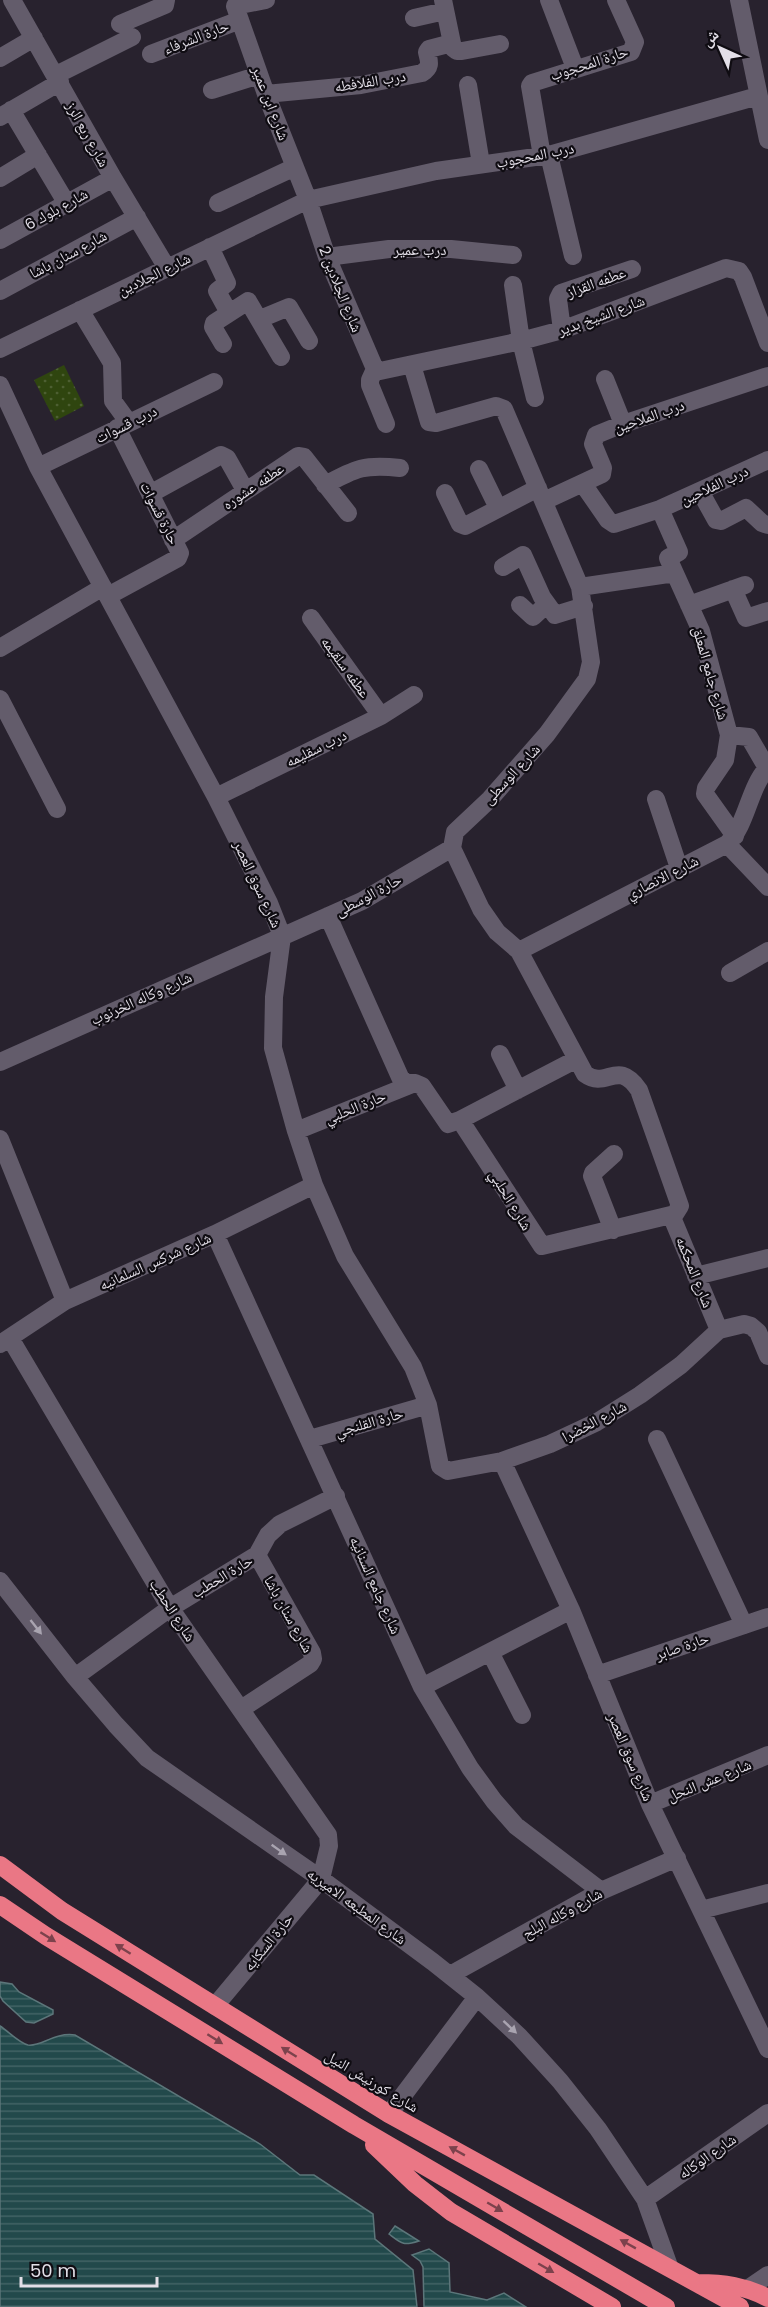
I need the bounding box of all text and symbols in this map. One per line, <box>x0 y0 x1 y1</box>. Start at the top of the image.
street label: حارة الشرفاء <box>160 15 232 59</box>
north arrow <box>690 18 750 78</box>
text: ش <box>696 24 724 52</box>
street label: حارة المحجوب <box>547 40 631 85</box>
street label: شارع ابن عمير <box>247 62 295 143</box>
street label: درب الفلافطه <box>333 65 407 97</box>
street label: شارع ربع الرز <box>61 96 115 171</box>
street label: درب المحجوب <box>494 137 576 173</box>
street label: شارع بلوك 6 <box>21 183 91 235</box>
street label: شارع سنان باشا <box>26 225 111 283</box>
street label: درب عمير <box>393 239 446 260</box>
street label: شارع الجلادين 2 <box>314 243 368 335</box>
street label: شارع الجلادين <box>114 247 194 301</box>
street label: عطفه القزاز <box>563 261 629 303</box>
street label: شارع الشيخ بدير <box>554 290 647 341</box>
street label: درب الملاحين <box>611 394 687 438</box>
street label: درب قسوات <box>92 400 160 448</box>
street label: عطفه عشوره <box>218 457 288 514</box>
street label: درب الفلاحين <box>676 460 752 510</box>
street label: حارة قسوات <box>135 478 185 548</box>
street label: شارع جامع المعلق <box>688 624 734 722</box>
street label: عطفه سلقيمه <box>317 632 376 702</box>
street label: درب سقليمه <box>282 724 350 772</box>
street label: شارع الوسطى <box>477 739 545 809</box>
street label: شارع سوق العصر <box>228 836 287 931</box>
street label: شارع الانصاري <box>622 850 703 906</box>
street label: حارة الوسطى <box>331 868 405 921</box>
street label: شارع وكاله الخرنوب <box>87 966 195 1030</box>
street label: حارة الحلبي <box>321 1085 390 1130</box>
street label: شارع الحلبي <box>483 1166 537 1235</box>
street label: شارع شركس السلمانيه <box>96 1227 214 1295</box>
street label: شارع المحكمه <box>671 1233 719 1311</box>
street label: شارع الخضرا <box>558 1395 630 1447</box>
street label: حارة القلنجي <box>332 1402 407 1444</box>
street label: شارع جامع السنانيه <box>345 1533 407 1637</box>
street label: حارة الحطب <box>188 1549 257 1602</box>
street label: شارع سنان باشا <box>259 1572 319 1656</box>
street label: شارع الحطب <box>145 1575 201 1646</box>
one-way arrow <box>30 1620 42 1635</box>
street label: حارة صابر <box>652 1627 712 1665</box>
street label: شارع سوق العصر <box>603 1709 659 1804</box>
street label: شارع عش النحل <box>664 1753 754 1806</box>
one-way arrow <box>271 1844 287 1855</box>
street label: شارع المطبعه الاميريه <box>303 1863 411 1949</box>
street label: شارع وكاله البلح <box>518 1882 606 1944</box>
street label: حارة السكايه <box>238 1908 298 1975</box>
one-way arrow <box>40 1932 56 1943</box>
one-way arrow <box>115 1944 131 1955</box>
one-way arrow <box>502 2020 516 2034</box>
one-way arrow <box>207 2034 223 2045</box>
street label: شارع كورنيش النيل <box>321 2045 423 2117</box>
one-way arrow <box>281 2046 297 2057</box>
street label: شارع الوكاله <box>674 2128 740 2184</box>
one-way arrow <box>448 2146 465 2156</box>
one-way arrow <box>487 2202 504 2212</box>
one-way arrow <box>619 2239 636 2249</box>
scale bar <box>21 2250 158 2288</box>
text: 50 m <box>30 2258 76 2283</box>
one-way arrow <box>538 2263 554 2274</box>

